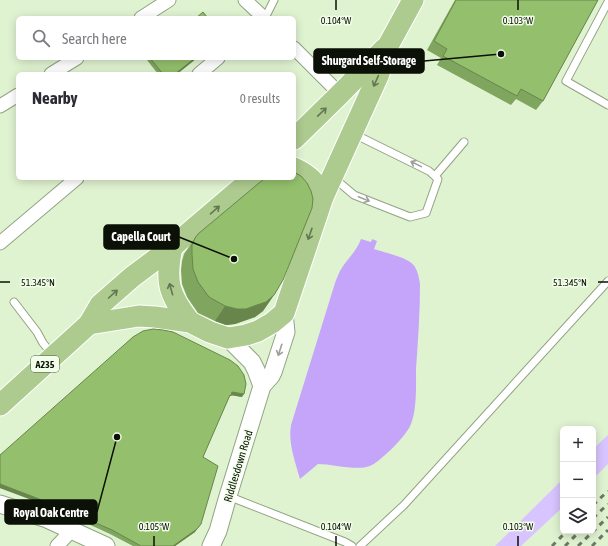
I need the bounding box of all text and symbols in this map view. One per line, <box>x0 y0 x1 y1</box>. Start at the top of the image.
text: 0.104°W <box>321 15 352 26</box>
text: 0.103°W <box>503 15 534 26</box>
search box <box>16 16 296 60</box>
icon: search <box>30 27 52 49</box>
text: Search here <box>62 30 127 47</box>
callout: Shurgard Self-Storage <box>314 49 424 73</box>
text: Shurgard Self-Storage <box>322 54 417 68</box>
one-way arrow <box>371 75 379 87</box>
text: Nearby <box>32 88 78 108</box>
text: 0 results <box>240 91 280 106</box>
one-way arrow <box>317 107 327 117</box>
one-way arrow <box>410 160 422 167</box>
one-way arrow <box>357 196 369 203</box>
one-way arrow <box>210 206 221 215</box>
callout: Capella Court <box>104 225 179 249</box>
one-way arrow <box>306 228 314 240</box>
text: Capella Court <box>111 230 171 244</box>
text: 51.345°N <box>21 277 55 288</box>
text: 51.345°N <box>553 277 587 288</box>
one-way arrow <box>167 282 174 295</box>
one-way arrow <box>108 289 118 298</box>
one-way arrow <box>276 344 283 357</box>
road number: A235 <box>31 356 59 372</box>
map controls <box>560 426 596 534</box>
button: + <box>560 426 596 462</box>
street label: Riddlesdown Road <box>221 428 255 504</box>
button: − <box>560 462 596 498</box>
button: layers <box>560 498 596 534</box>
callout: Royal Oak Centre <box>5 500 97 524</box>
text: Royal Oak Centre <box>13 506 89 520</box>
text: 0.105°W <box>139 521 170 532</box>
text: 0.104°W <box>321 521 352 532</box>
text: 0.103°W <box>503 521 534 532</box>

